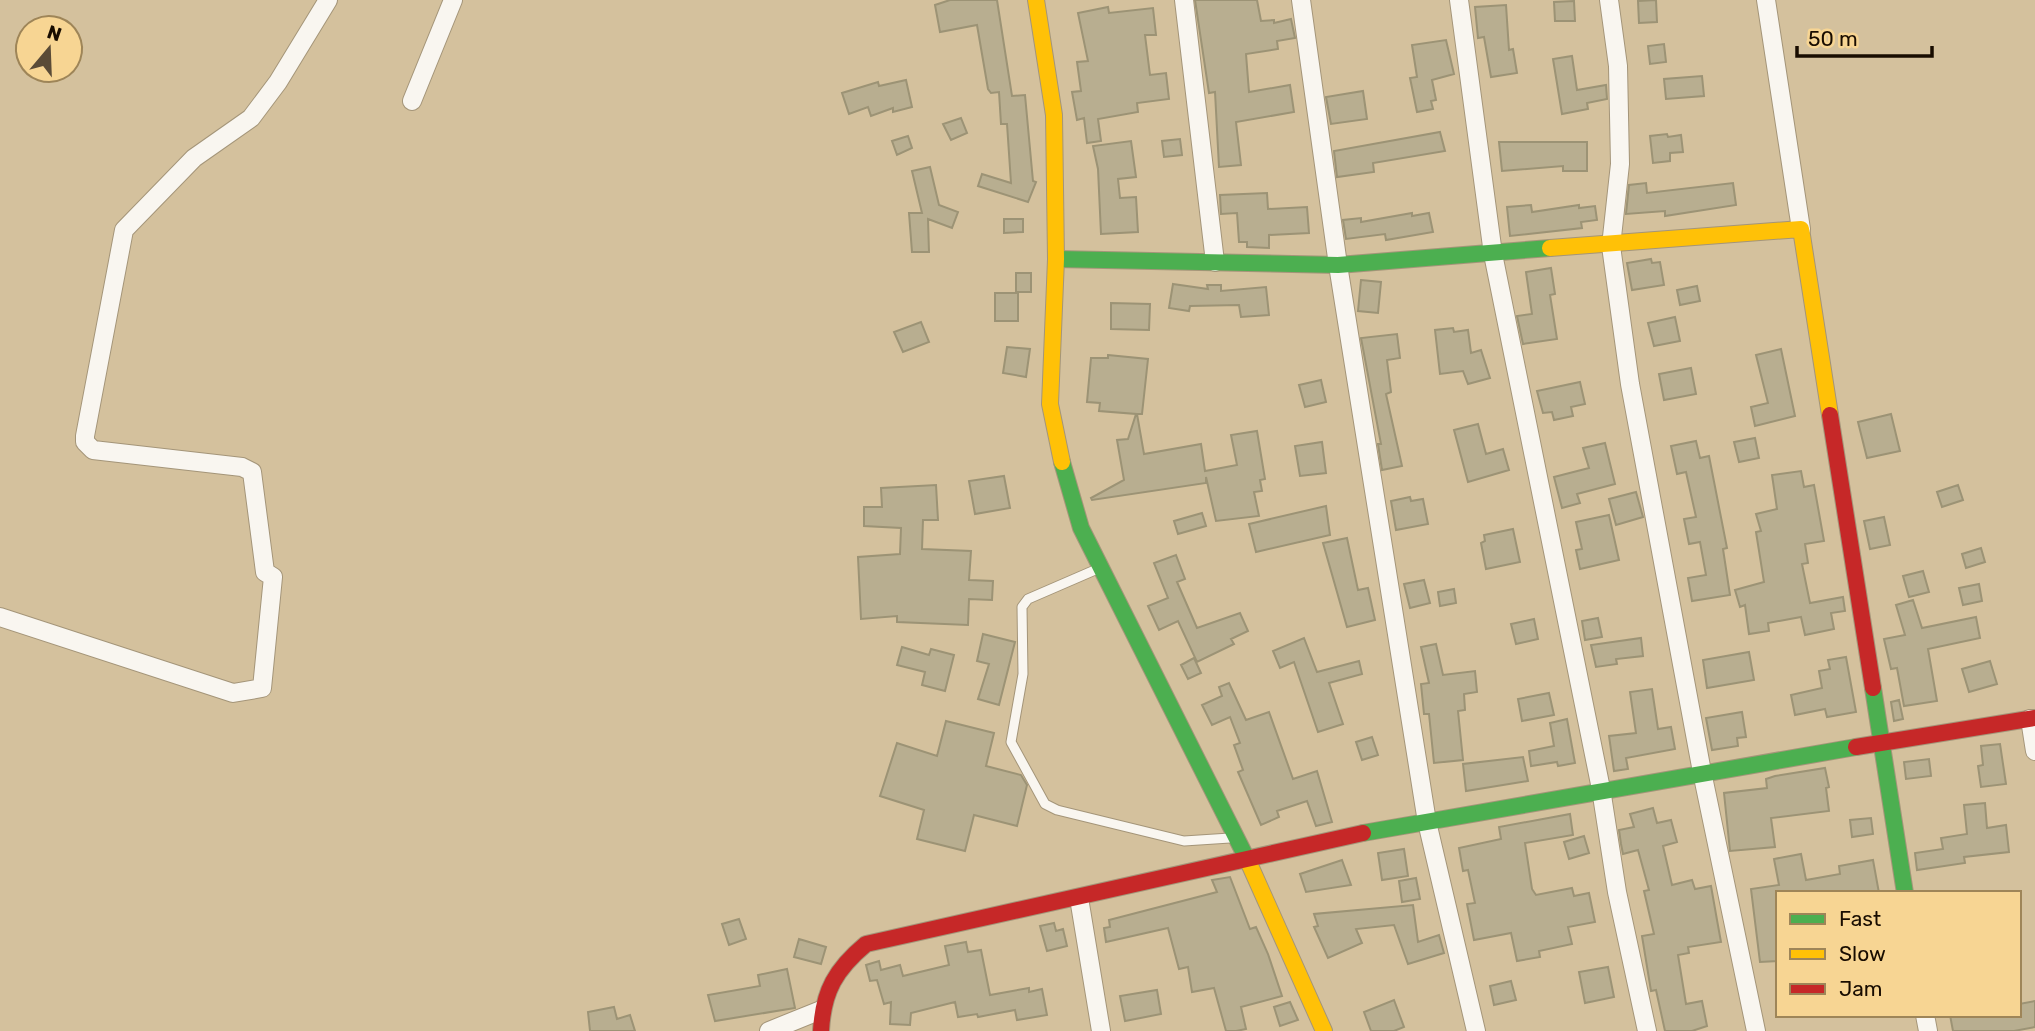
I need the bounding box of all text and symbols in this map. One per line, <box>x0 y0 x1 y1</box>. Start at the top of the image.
north arrow <box>14 14 84 84</box>
scale bar <box>1797 14 1932 58</box>
text: N <box>44 20 65 46</box>
text: 50 m <box>1808 26 1858 51</box>
legend <box>1776 891 2021 1017</box>
text: Fast <box>1839 906 1881 931</box>
text: Slow <box>1839 941 1886 966</box>
text: Jam <box>1839 976 1883 1001</box>

